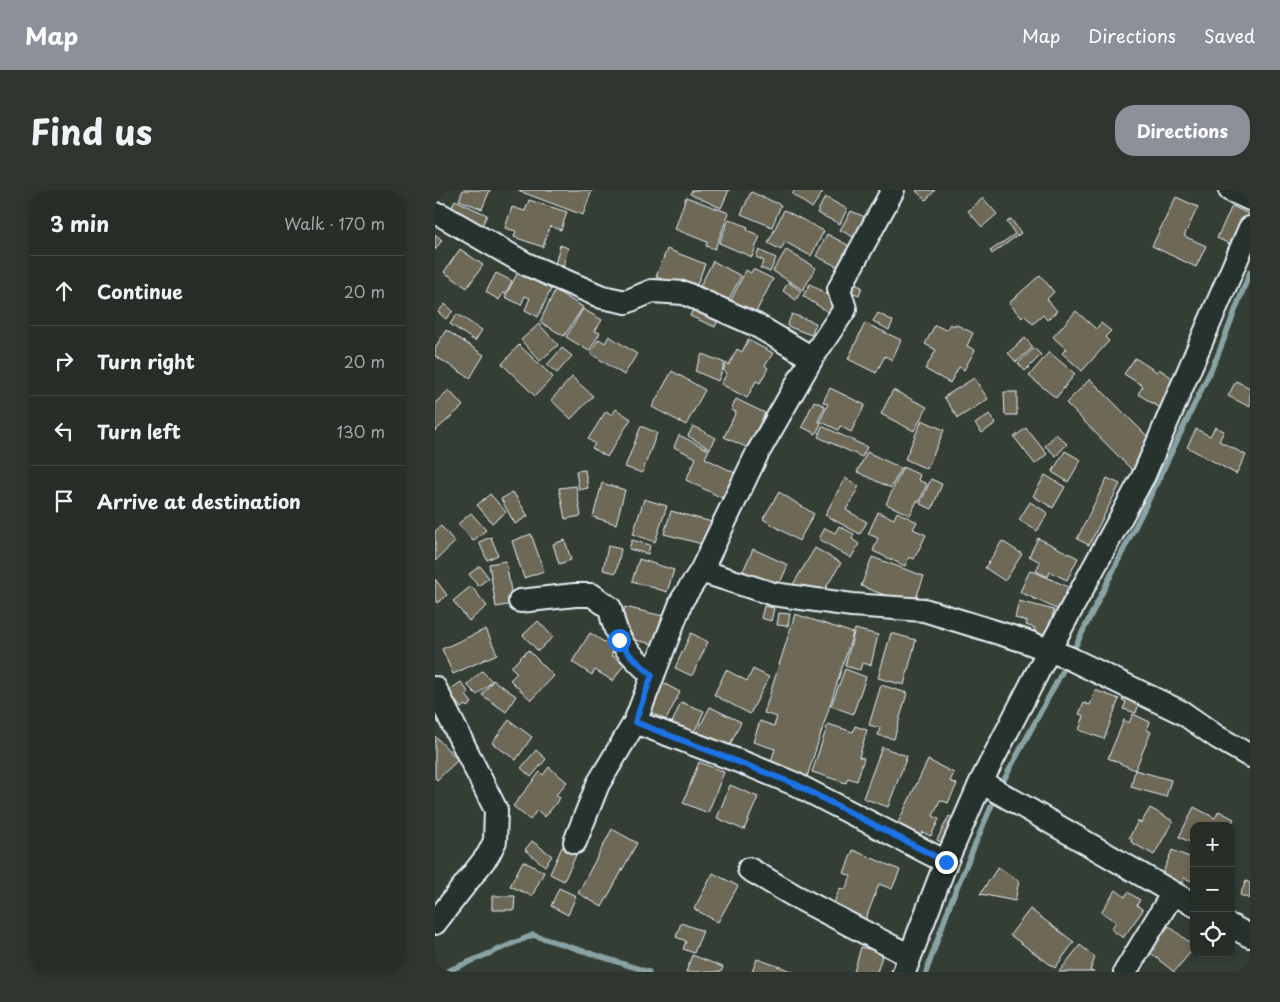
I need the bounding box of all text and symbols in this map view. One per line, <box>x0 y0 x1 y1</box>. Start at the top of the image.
text: Map <box>25 17 78 53</box>
text: Map <box>1022 22 1060 49</box>
text: Directions <box>1088 22 1176 49</box>
text: Saved <box>1204 22 1255 49</box>
text: Find us <box>30 104 152 157</box>
button: Directions <box>1115 105 1250 156</box>
text: 3 min <box>50 207 109 239</box>
text: Walk · 170 m <box>284 211 385 235</box>
icon: ahead <box>50 277 78 305</box>
text: Continue <box>97 277 183 305</box>
text: 20 m <box>344 279 385 303</box>
icon: right <box>50 347 78 375</box>
text: Turn right <box>97 347 195 375</box>
text: 20 m <box>344 349 385 373</box>
icon: left <box>50 417 78 445</box>
text: Turn left <box>97 417 181 445</box>
text: 130 m <box>337 419 385 443</box>
icon: arrive <box>50 487 78 515</box>
text: Arrive at destination <box>97 487 301 515</box>
route start <box>608 629 631 652</box>
map controls <box>1190 822 1235 957</box>
button: + <box>1190 822 1235 867</box>
route end <box>935 851 958 874</box>
button: − <box>1190 867 1235 912</box>
button: locate <box>1190 912 1235 957</box>

